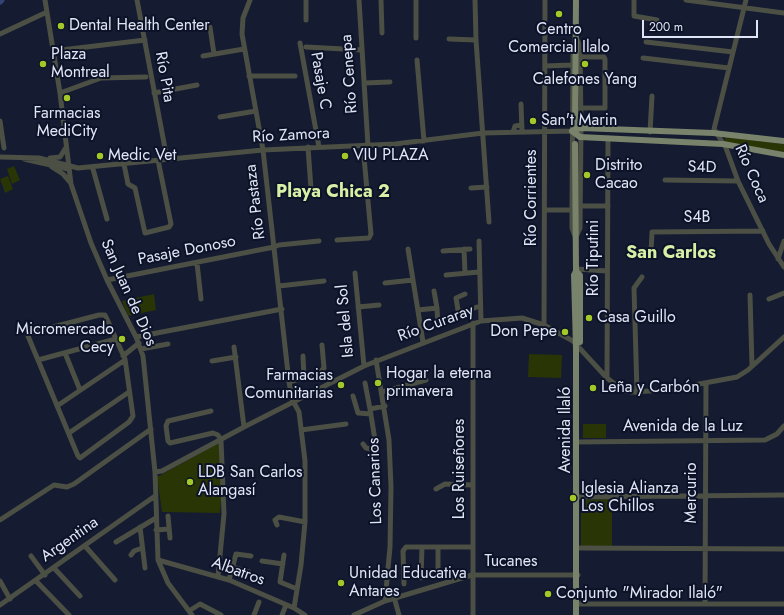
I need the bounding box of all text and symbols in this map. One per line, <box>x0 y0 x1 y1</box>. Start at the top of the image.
marker: Centro Comercial Ilalo <box>554 9 564 19</box>
scale bar <box>644 12 760 38</box>
place label: Dental Health Center <box>69 16 210 36</box>
text: 200 m <box>649 18 683 36</box>
place label: Centro Comercial Ilalo <box>508 20 610 58</box>
marker: Dental Health Center <box>56 21 66 31</box>
street label: Río Cenepa <box>338 34 362 114</box>
place label: Plaza Montreal <box>51 45 110 83</box>
street label: Río Pita <box>150 50 178 104</box>
street label: Pasaje C <box>305 51 335 111</box>
marker: Plaza Montreal <box>38 59 48 69</box>
marker: Calefones Yang <box>580 59 590 69</box>
place label: Calefones Yang <box>533 70 637 90</box>
marker: Farmacias MediCity <box>62 93 72 103</box>
place label: Farmacias MediCity <box>34 104 100 142</box>
place label: San't Marin <box>541 111 617 131</box>
marker: San't Marin <box>528 116 538 126</box>
street label: Río Zamora <box>252 124 330 148</box>
street label: Río Coca <box>730 142 772 206</box>
place label: Medic Vet <box>108 146 176 166</box>
place label: VIU PLAZA <box>353 146 429 166</box>
street label: Río Corrientes <box>522 150 542 246</box>
marker: Medic Vet <box>95 151 105 161</box>
marker: VIU PLAZA <box>340 151 350 161</box>
place label: Distrito Cacao <box>595 156 643 194</box>
street label: S4D <box>687 158 717 178</box>
street label: Río Pastaza <box>242 163 270 241</box>
marker: Distrito Cacao <box>582 170 592 180</box>
district label: Playa Chica 2 <box>276 182 390 204</box>
street label: S4B <box>683 208 711 228</box>
street label: Río Tiputini <box>584 220 604 296</box>
street label: Pasaje Donoso <box>137 232 237 270</box>
street label: San Juan de Dios <box>96 236 160 350</box>
district label: San Carlos <box>626 243 716 265</box>
street label: Isla del Sol <box>333 284 359 358</box>
street label: Río Curaray <box>395 301 477 347</box>
place label: Casa Guillo <box>597 308 676 328</box>
marker: Casa Guillo <box>584 313 594 323</box>
place label: Micromercado Cecy <box>16 320 114 358</box>
place label: Don Pepe <box>490 322 557 342</box>
marker: Don Pepe <box>560 327 570 337</box>
marker: Micromercado Cecy <box>117 334 127 344</box>
place label: Hogar la eterna primavera <box>386 364 491 402</box>
place label: Farmacias Comunitarias <box>245 366 333 404</box>
marker: Hogar la eterna primavera <box>373 378 383 388</box>
place label: Leña y Carbón <box>601 378 700 398</box>
marker: Farmacias Comunitarias <box>336 380 346 390</box>
marker: Leña y Carbón <box>588 383 598 393</box>
street label: Avenida Ilaló <box>556 387 576 473</box>
street label: Avenida de la Luz <box>623 417 743 437</box>
street label: Los Ruiseñores <box>450 419 470 519</box>
street label: Los Canarios <box>365 437 387 525</box>
place label: LDB San Carlos Alangasí <box>198 463 302 501</box>
street label: Mercurio <box>682 463 702 523</box>
marker: LDB San Carlos Alangasí <box>185 477 195 487</box>
place label: Iglesia Alianza Los Chillos <box>581 479 679 517</box>
marker: Iglesia Alianza Los Chillos <box>568 493 578 503</box>
street label: Argentina <box>38 513 102 567</box>
street label: Tucanes <box>485 552 537 572</box>
street label: Albatros <box>209 554 267 590</box>
place label: Unidad Educativa Antares <box>349 564 467 602</box>
marker: Unidad Educativa Antares <box>336 578 346 588</box>
place label: Conjunto "Mirador Ilaló" <box>556 584 723 604</box>
marker: Conjunto "Mirador Ilaló" <box>543 589 553 599</box>

